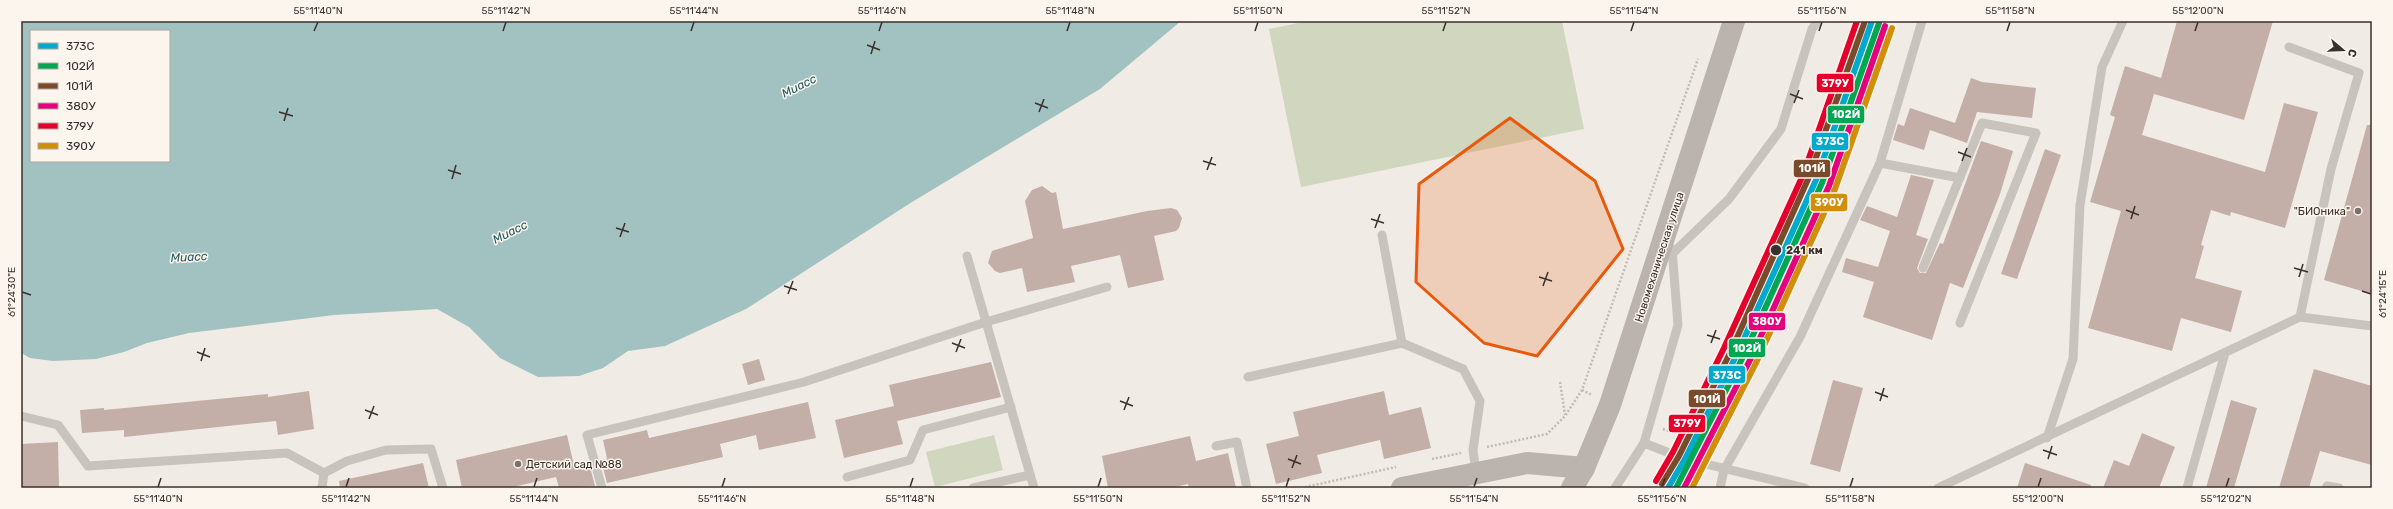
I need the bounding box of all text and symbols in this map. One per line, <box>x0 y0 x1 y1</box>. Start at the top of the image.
text: 55°11'40"N <box>293 5 343 17</box>
text: 55°11'42"N <box>482 5 530 17</box>
text: 55°11'44"N <box>670 5 718 17</box>
text: 55°11'46"N <box>858 5 906 17</box>
text: 55°11'48"N <box>1045 5 1095 17</box>
text: 55°11'50"N <box>1233 5 1283 17</box>
text: 55°11'52"N <box>1422 5 1471 17</box>
text: 55°11'54"N <box>1609 5 1659 17</box>
text: 55°11'56"N <box>1798 5 1846 17</box>
text: 55°11'58"N <box>1985 5 2035 17</box>
text: 55°12'00"N <box>2172 5 2224 17</box>
legend <box>30 30 170 162</box>
north arrow <box>2323 30 2363 70</box>
text: 373C <box>66 39 95 53</box>
text: С <box>2344 47 2359 59</box>
text: 102Й <box>66 59 95 73</box>
water label: Миасс <box>779 71 819 101</box>
line badge: 379У <box>1816 73 1854 93</box>
text: 379У <box>1821 77 1850 90</box>
text: 101Й <box>66 79 93 93</box>
text: 380У <box>66 99 96 113</box>
line badge: 102Й <box>1827 105 1865 124</box>
text: 102Й <box>1832 108 1860 121</box>
text: 379У <box>66 119 94 133</box>
line badge: 373C <box>1811 132 1849 151</box>
text: 373C <box>1816 135 1845 148</box>
text: 390У <box>66 139 96 153</box>
line badge: 101Й <box>1793 159 1831 178</box>
text: 101Й <box>1799 162 1825 175</box>
street label: Новомеханическая улица <box>1632 190 1687 324</box>
line badge: 390У <box>1810 193 1848 212</box>
text: 390У <box>1815 196 1844 209</box>
place label: "БИОника" <box>2294 205 2350 218</box>
marker: "БИОника" <box>2353 206 2363 216</box>
water label: Миасс <box>490 217 530 247</box>
marker: 241 км <box>1769 243 1783 257</box>
place label: 241 км <box>1786 244 1823 257</box>
water label: Миасс <box>170 249 208 265</box>
text: 61°24'30"E <box>6 267 18 317</box>
text: 61°24'15"E <box>2377 270 2389 318</box>
line badge: 380У <box>1748 312 1786 331</box>
text: 380У <box>1752 315 1783 328</box>
line badge: 102Й <box>1728 338 1766 358</box>
text: 102Й <box>1733 342 1761 355</box>
line badge: 373C <box>1708 365 1746 384</box>
text: 373C <box>1713 369 1742 382</box>
line badge: 101Й <box>1688 389 1726 408</box>
text: 101Й <box>1694 393 1720 406</box>
line badge: 379У <box>1668 414 1706 433</box>
text: 379У <box>1673 417 1702 430</box>
place label: Детский сад №88 <box>526 458 622 471</box>
marker: Детский сад №88 <box>513 459 523 469</box>
text: 55°11'40"N <box>133 493 183 505</box>
text: 55°11'42"N <box>322 493 370 505</box>
text: 55°11'44"N <box>510 493 558 505</box>
text: 55°11'46"N <box>698 493 746 505</box>
text: 55°11'48"N <box>885 493 935 505</box>
text: 55°11'50"N <box>1073 493 1123 505</box>
text: 55°11'52"N <box>1262 493 1311 505</box>
text: 55°11'54"N <box>1449 493 1499 505</box>
text: 55°11'56"N <box>1638 493 1686 505</box>
text: 55°11'58"N <box>1825 493 1875 505</box>
text: 55°12'00"N <box>2012 493 2064 505</box>
text: 55°12'02"N <box>2201 493 2252 505</box>

